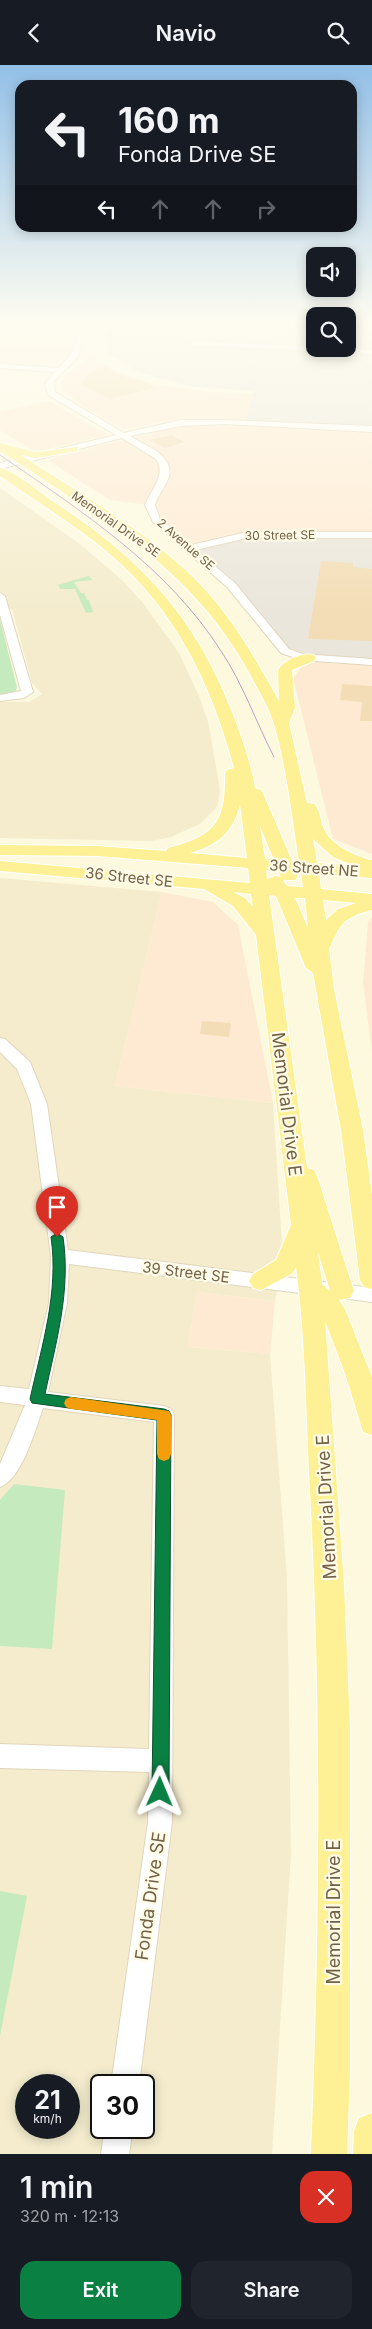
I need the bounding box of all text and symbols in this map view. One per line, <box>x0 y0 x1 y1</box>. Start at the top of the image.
icon: back <box>20 19 48 47</box>
icon: search <box>324 19 352 47</box>
text: Navio <box>155 20 217 46</box>
text: 160 m <box>118 99 220 141</box>
icon: left <box>35 100 100 165</box>
text: Fonda Drive SE <box>118 141 276 167</box>
icon: left <box>93 195 121 223</box>
icon: ahead <box>146 195 174 223</box>
icon: ahead <box>199 195 227 223</box>
icon: right <box>252 195 280 223</box>
map controls <box>306 247 356 357</box>
button: sound <box>306 247 356 297</box>
button: search <box>306 307 356 357</box>
street label: Memorial Drive SE <box>69 488 163 560</box>
street label: 2 Avenue SE <box>154 515 218 573</box>
street label: 30 Street SE <box>245 527 315 543</box>
street label: 36 Street NE <box>269 855 359 881</box>
street label: 36 Street SE <box>84 863 174 891</box>
street label: Memorial Drive E <box>268 1031 306 1177</box>
pin <box>36 1186 78 1237</box>
icon: arrive <box>43 1193 71 1221</box>
street label: 39 Street SE <box>141 1257 231 1287</box>
street label: Memorial Drive E <box>312 1434 340 1580</box>
position arrow <box>133 1765 185 1817</box>
street label: Fonda Drive SE <box>131 1830 169 1962</box>
street label: Memorial Drive E <box>323 1840 344 1984</box>
speed limit sign: 30 <box>90 2074 155 2139</box>
text: 21 <box>34 2085 61 2115</box>
text: km/h <box>33 2111 62 2126</box>
text: 1 min <box>20 2169 93 2205</box>
button: close <box>300 2171 352 2223</box>
text: 320 m · 12:13 <box>20 2206 119 2226</box>
button: Exit <box>20 2261 181 2319</box>
button: Share <box>191 2261 352 2319</box>

